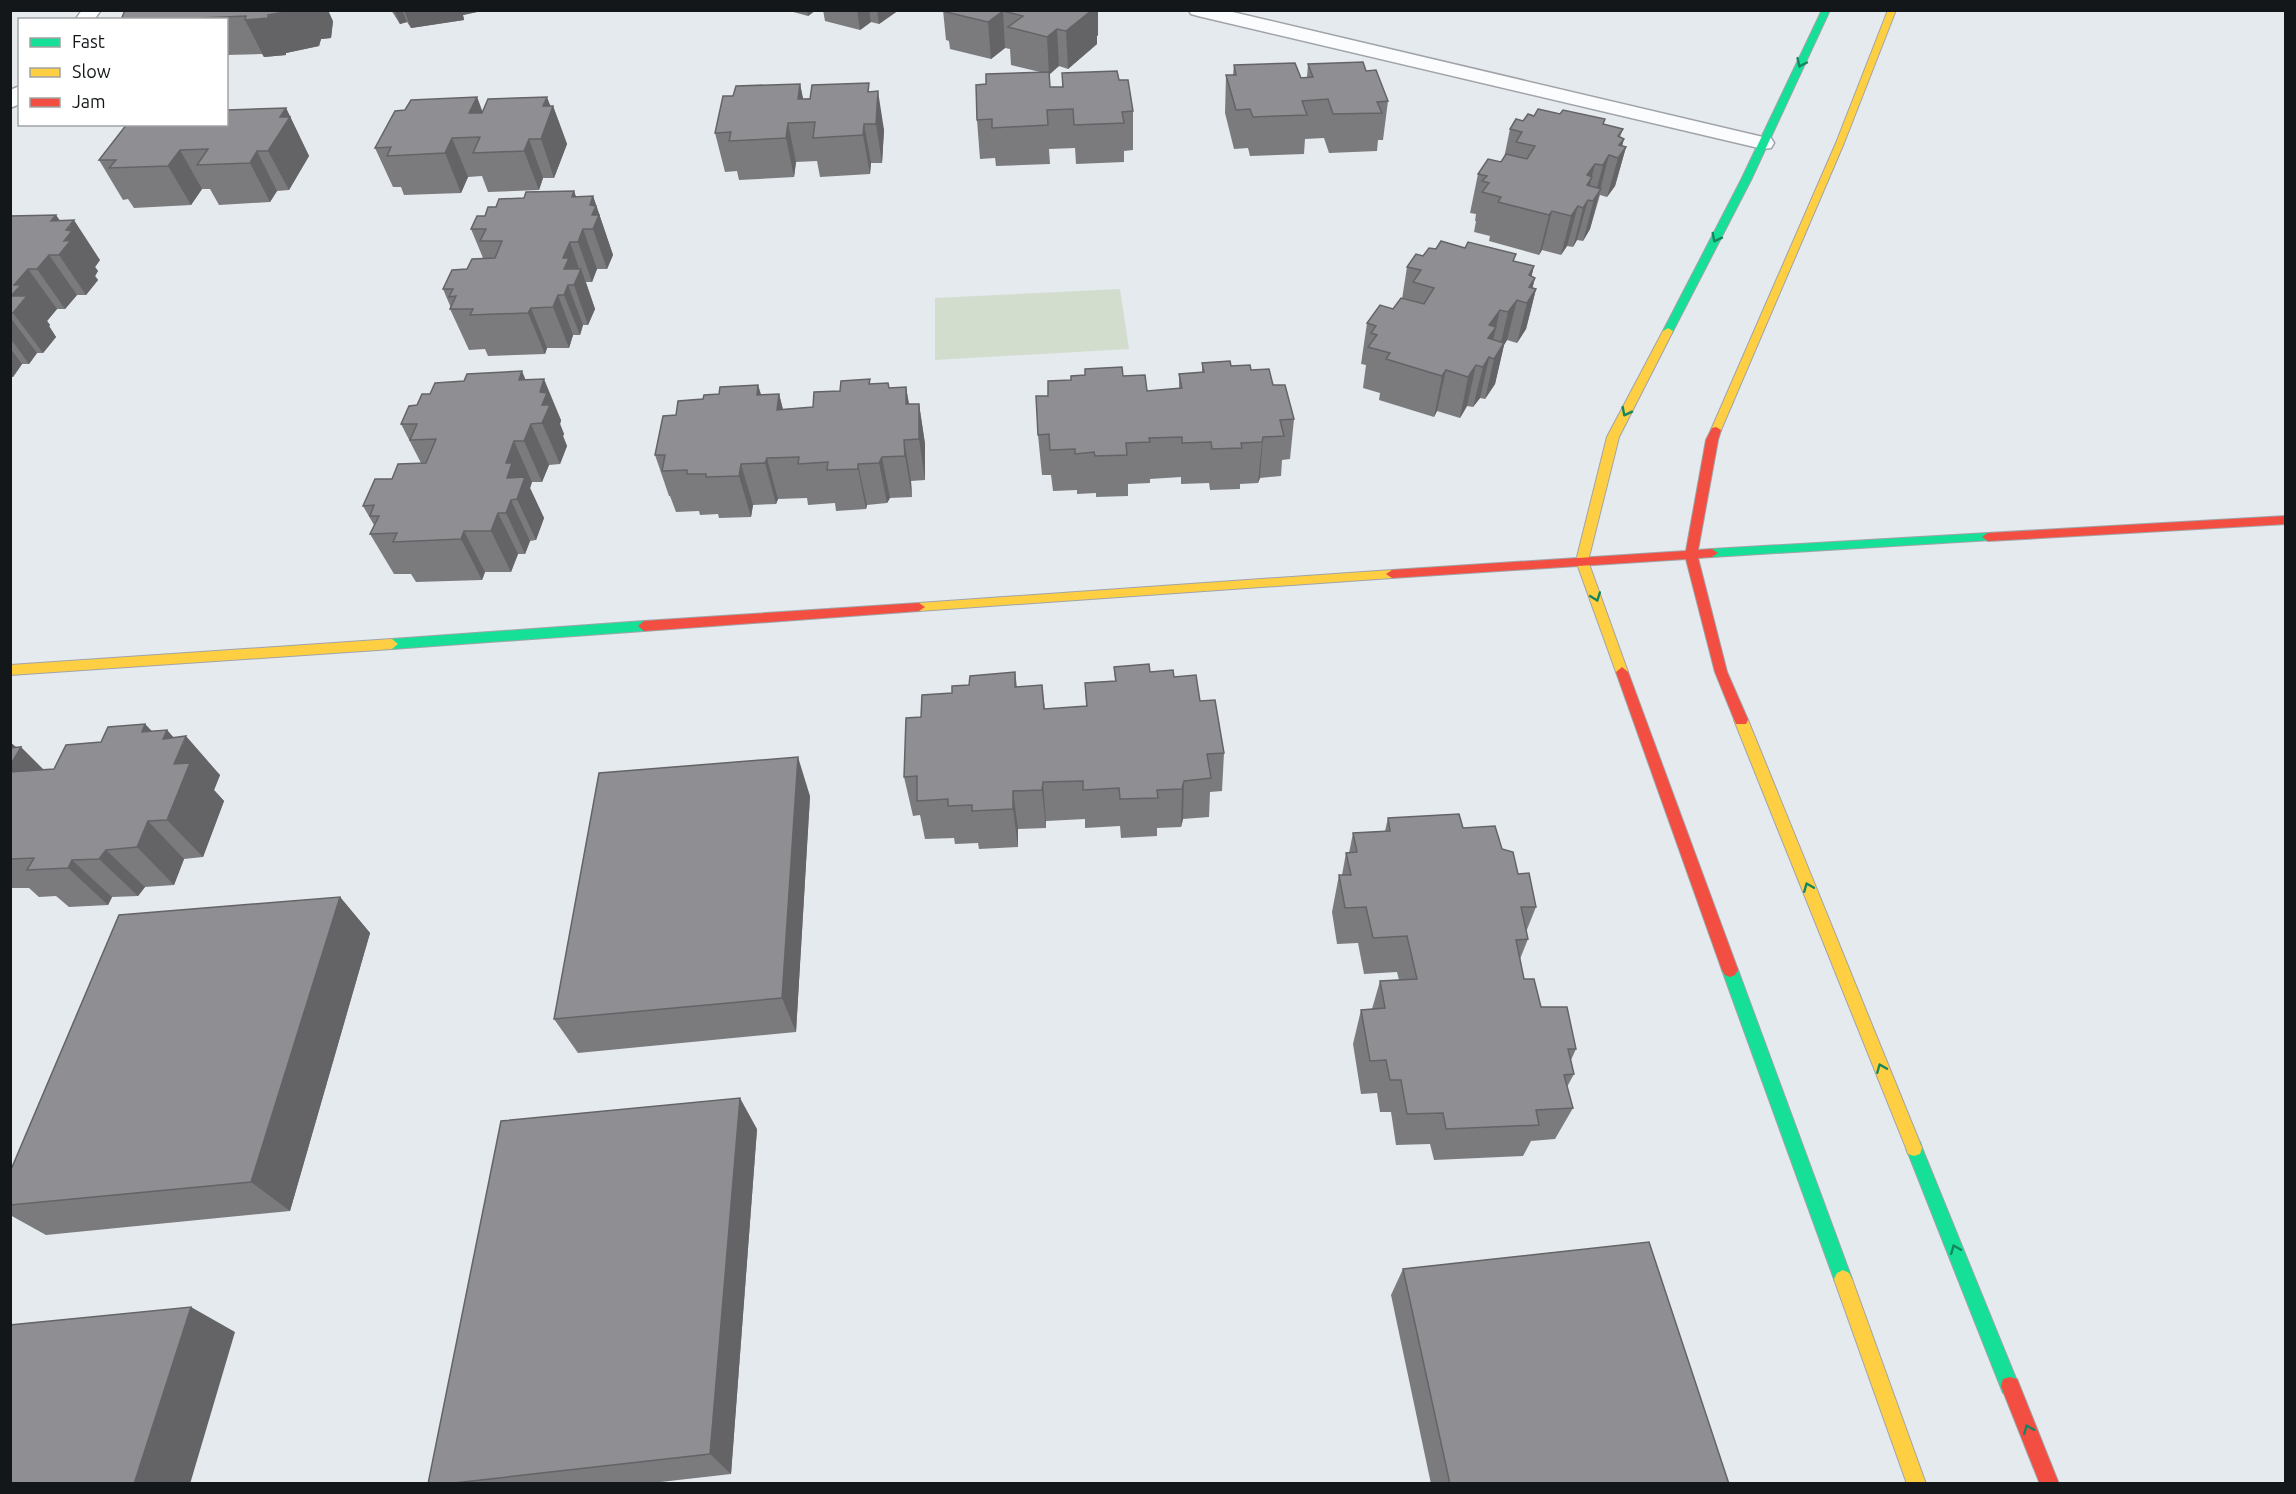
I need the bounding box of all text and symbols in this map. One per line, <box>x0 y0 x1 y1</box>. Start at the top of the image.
legend <box>18 18 228 126</box>
text: Fast <box>72 31 105 51</box>
one-way arrow <box>1797 57 1809 68</box>
text: Slow <box>72 61 111 81</box>
text: Jam <box>72 91 106 111</box>
one-way arrow <box>1711 232 1723 243</box>
one-way arrow <box>1622 405 1633 416</box>
one-way arrow <box>1588 592 1601 602</box>
one-way arrow <box>1803 882 1815 893</box>
one-way arrow <box>1876 1063 1888 1074</box>
one-way arrow <box>1949 1244 1962 1254</box>
one-way arrow <box>2023 1425 2035 1436</box>

